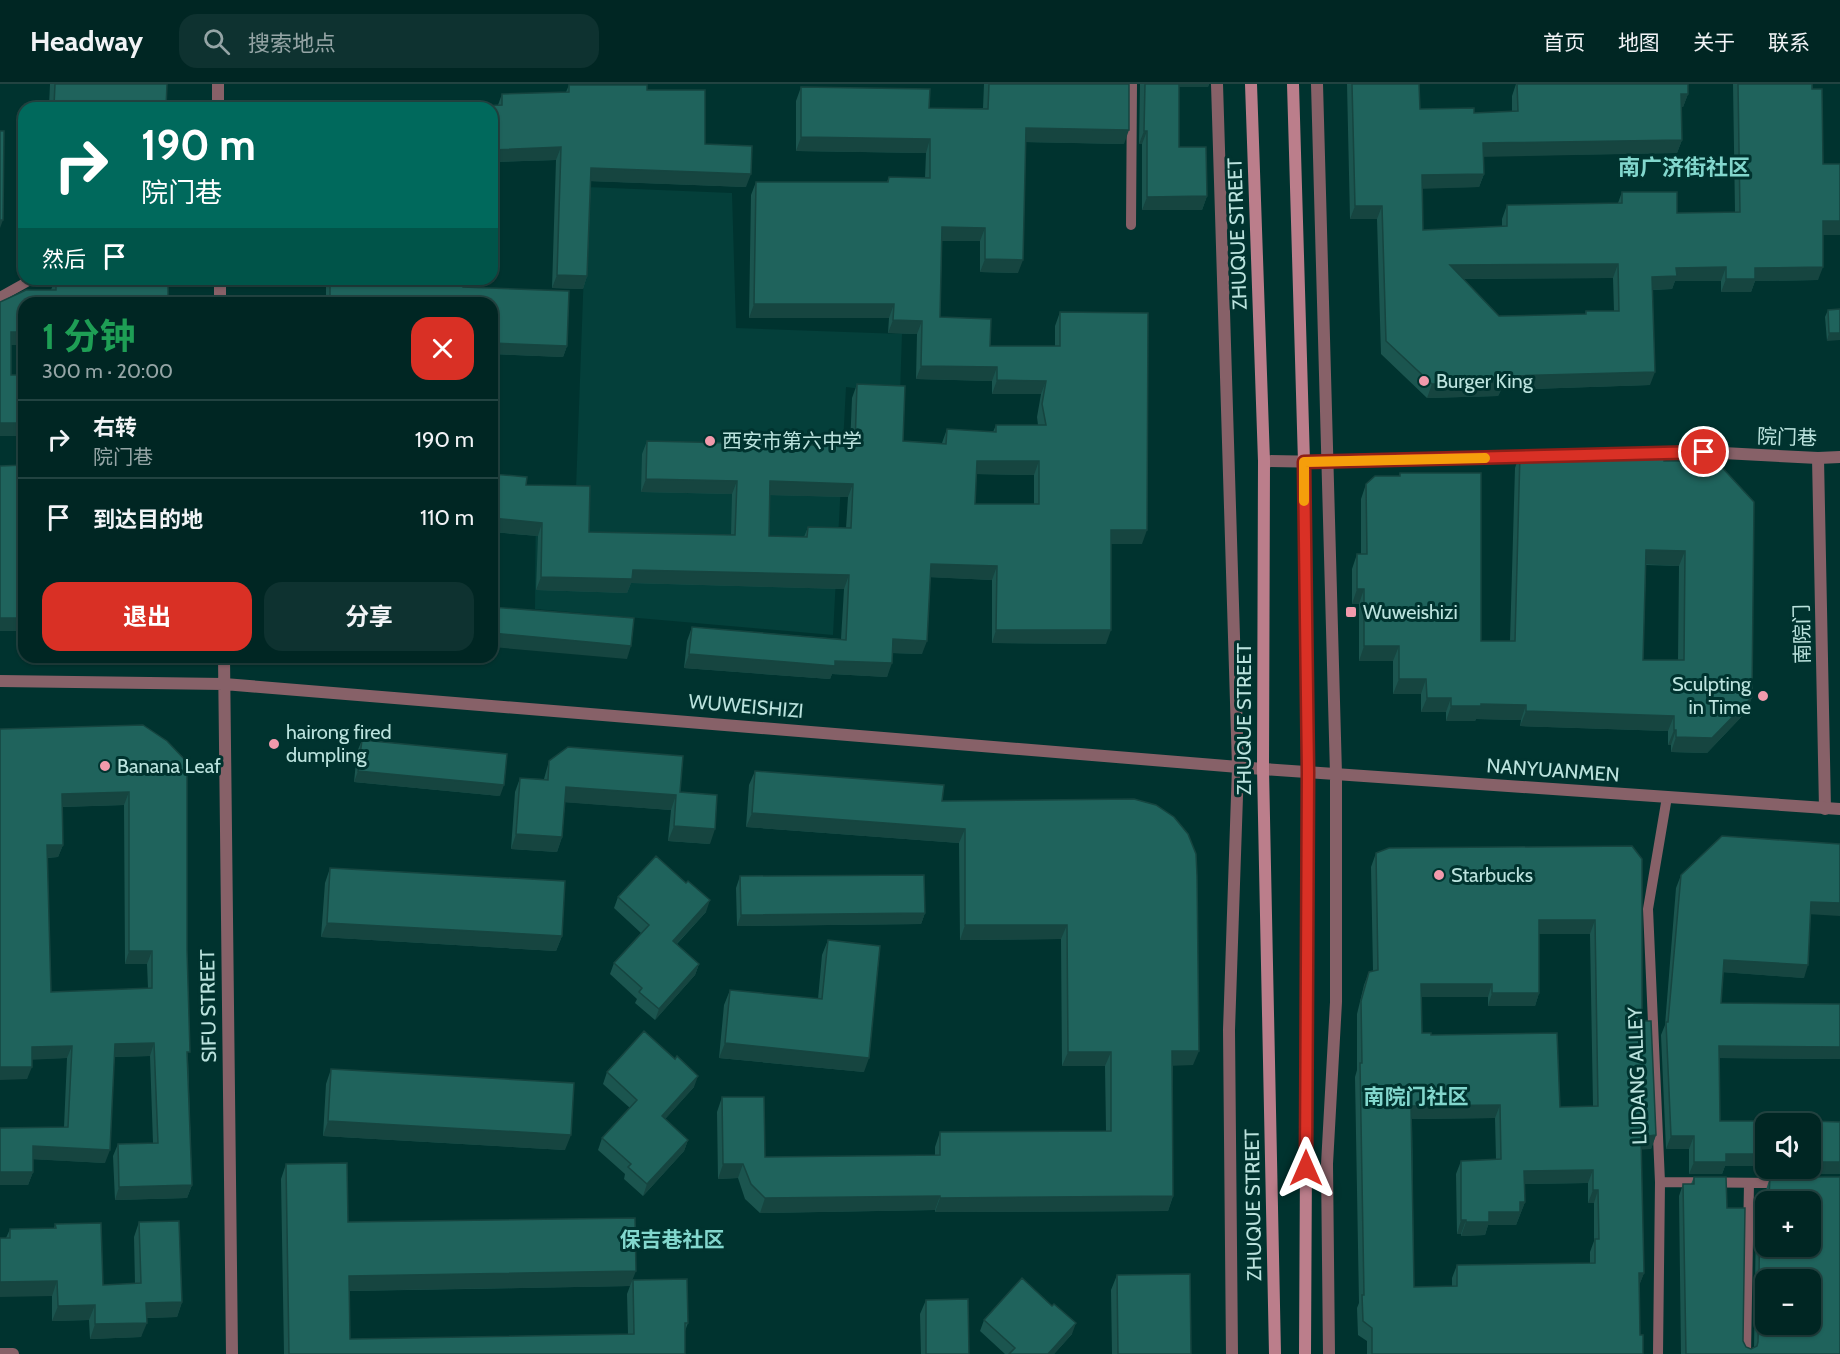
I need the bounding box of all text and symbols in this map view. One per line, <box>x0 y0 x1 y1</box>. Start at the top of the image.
search box <box>179 14 599 68</box>
text: Headway <box>30 24 143 58</box>
icon: search <box>200 25 233 58</box>
text: 搜索地点 <box>248 30 336 57</box>
text: 首页 <box>1543 30 1585 55</box>
text: 地图 <box>1618 30 1660 55</box>
text: 关于 <box>1693 30 1735 55</box>
text: 联系 <box>1768 30 1810 55</box>
text: 190 m <box>141 119 256 171</box>
icon: right <box>42 126 120 204</box>
district label: 南广济街社区 <box>1618 154 1750 181</box>
street label: ZHUQUE STREET <box>1222 157 1252 311</box>
text: 院门巷 <box>141 176 222 209</box>
icon: arrive <box>98 240 131 273</box>
text: 然后 <box>42 246 86 273</box>
text: 1 分钟 <box>42 314 135 358</box>
button: close <box>411 317 474 380</box>
text: 300 m · 20:00 <box>42 359 173 383</box>
place label: Burger King <box>1436 369 1534 393</box>
marker: Burger King <box>1417 374 1431 388</box>
text: 右转 <box>93 414 137 441</box>
icon: right <box>42 423 75 456</box>
street label: 院门巷 <box>1757 424 1817 450</box>
text: 190 m <box>415 426 474 453</box>
pin <box>1678 426 1729 477</box>
place label: 西安市第六中学 <box>722 429 862 453</box>
marker: 西安市第六中学 <box>703 434 717 448</box>
icon: arrive <box>1687 435 1720 468</box>
text: 院门巷 <box>93 445 153 469</box>
icon: arrive <box>42 501 75 534</box>
text: 110 m <box>420 504 474 531</box>
text: 到达目的地 <box>93 506 203 533</box>
button: 退出 <box>42 582 252 651</box>
button: 分享 <box>264 582 474 651</box>
place label: Wuweishizi <box>1363 600 1458 624</box>
street label: 南院门 <box>1789 604 1815 664</box>
marker: Wuweishizi <box>1344 605 1358 619</box>
street label: ZHUQUE STREET <box>1232 643 1256 795</box>
place label: Sculpting in Time <box>1672 672 1752 719</box>
street label: WUWEISHIZI <box>687 689 805 723</box>
marker: Sculpting in Time <box>1756 689 1770 703</box>
place label: hairong fired dumpling <box>286 720 392 767</box>
marker: hairong fired dumpling <box>267 737 281 751</box>
street label: NANYUANMEN <box>1486 753 1620 787</box>
place label: Banana Leaf <box>117 754 221 778</box>
marker: Banana Leaf <box>98 759 112 773</box>
place label: Starbucks <box>1451 863 1533 887</box>
marker: Starbucks <box>1432 868 1446 882</box>
street label: SIFU STREET <box>195 949 221 1063</box>
street label: LUDANG ALLEY <box>1623 1006 1651 1145</box>
district label: 南院门社区 <box>1364 1084 1469 1109</box>
map controls <box>1755 1113 1821 1335</box>
button: sound <box>1755 1113 1821 1179</box>
street label: ZHUQUE STREET <box>1240 1128 1266 1281</box>
position arrow <box>1274 1136 1338 1200</box>
button: + <box>1755 1191 1821 1257</box>
district label: 保吉巷社区 <box>620 1227 725 1252</box>
button: − <box>1755 1269 1821 1335</box>

